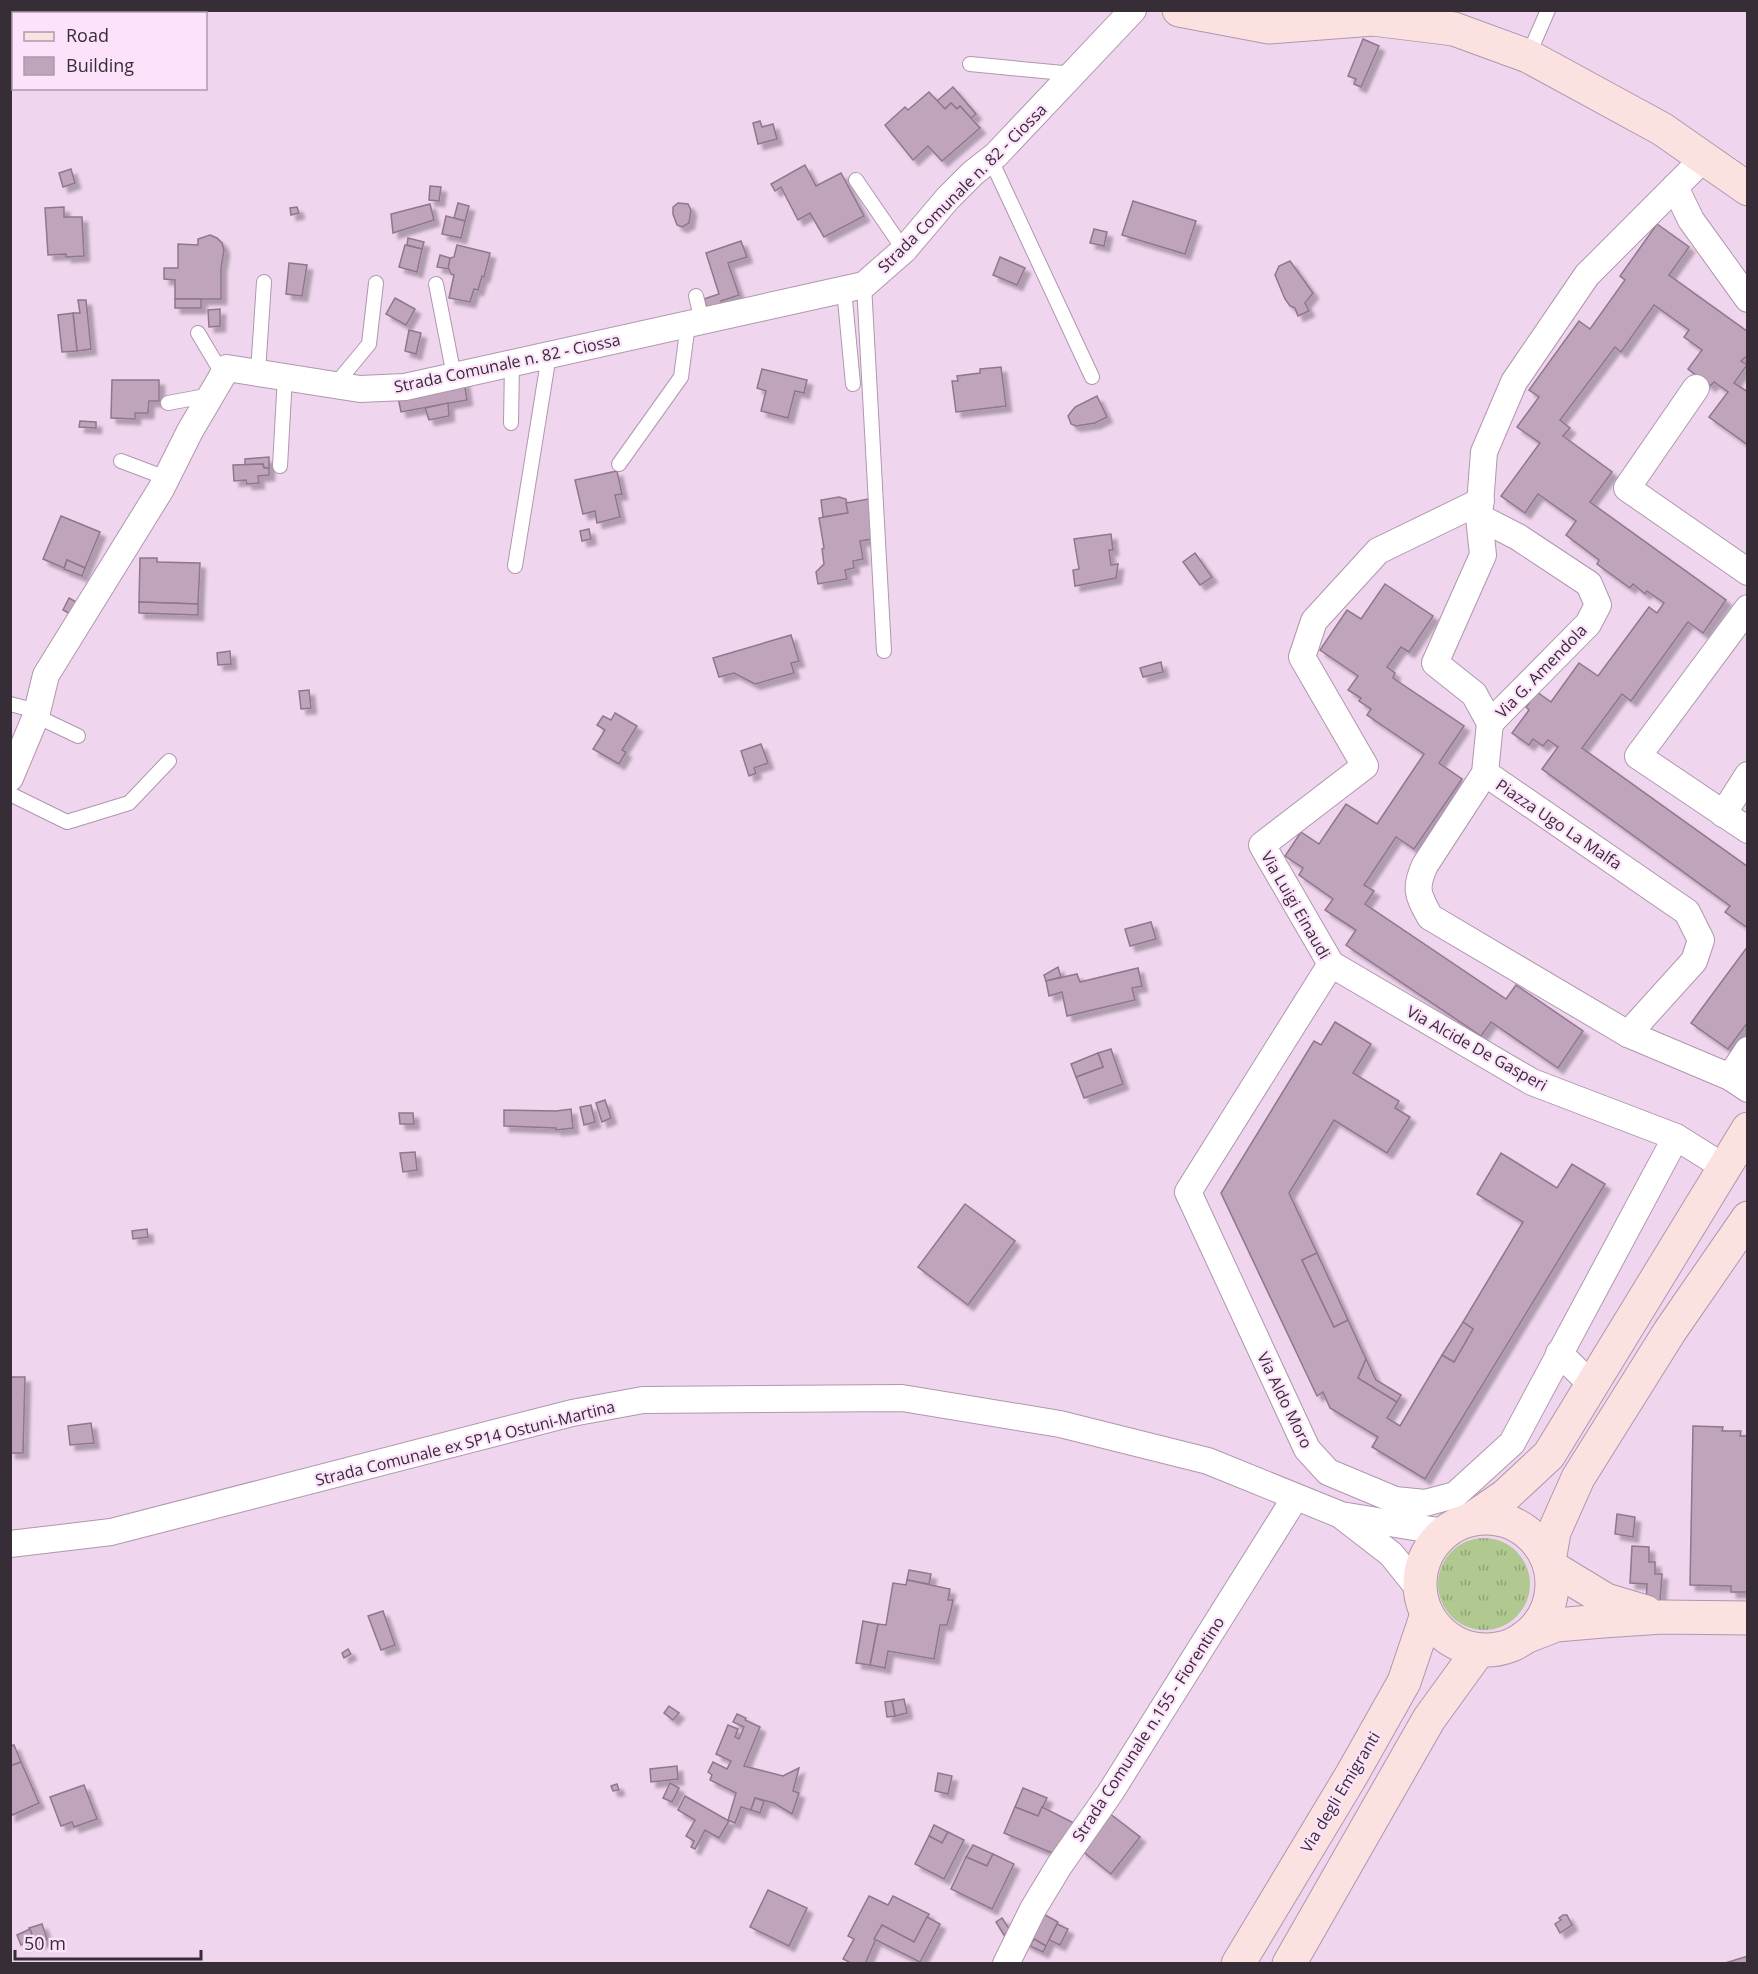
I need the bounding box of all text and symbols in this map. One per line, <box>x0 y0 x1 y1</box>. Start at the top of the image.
legend <box>12 12 207 90</box>
text: Road <box>66 23 109 47</box>
text: Building <box>66 53 134 77</box>
street label: Strada Comunale n. 82 - Ciossa <box>873 99 1051 277</box>
street label: Strada Comunale n. 82 - Ciossa <box>392 328 622 398</box>
street label: Via G. Amendola <box>1490 619 1592 723</box>
street label: Piazza Ugo La Malfa <box>1492 774 1626 874</box>
street label: Via Luigi Einaudi <box>1256 847 1336 963</box>
street label: Via Alcide De Gasperi <box>1403 1000 1551 1096</box>
street label: Via Aldo Moro <box>1252 1348 1318 1452</box>
street label: Strada Comunale ex SP14 Ostuni-Martina <box>313 1395 617 1491</box>
street label: Strada Comunale n.155 - Fiorentino <box>1067 1612 1229 1846</box>
street label: Via degli Emigranti <box>1295 1727 1385 1857</box>
scale bar <box>15 1923 201 1961</box>
text: 50 m <box>24 1931 66 1955</box>

